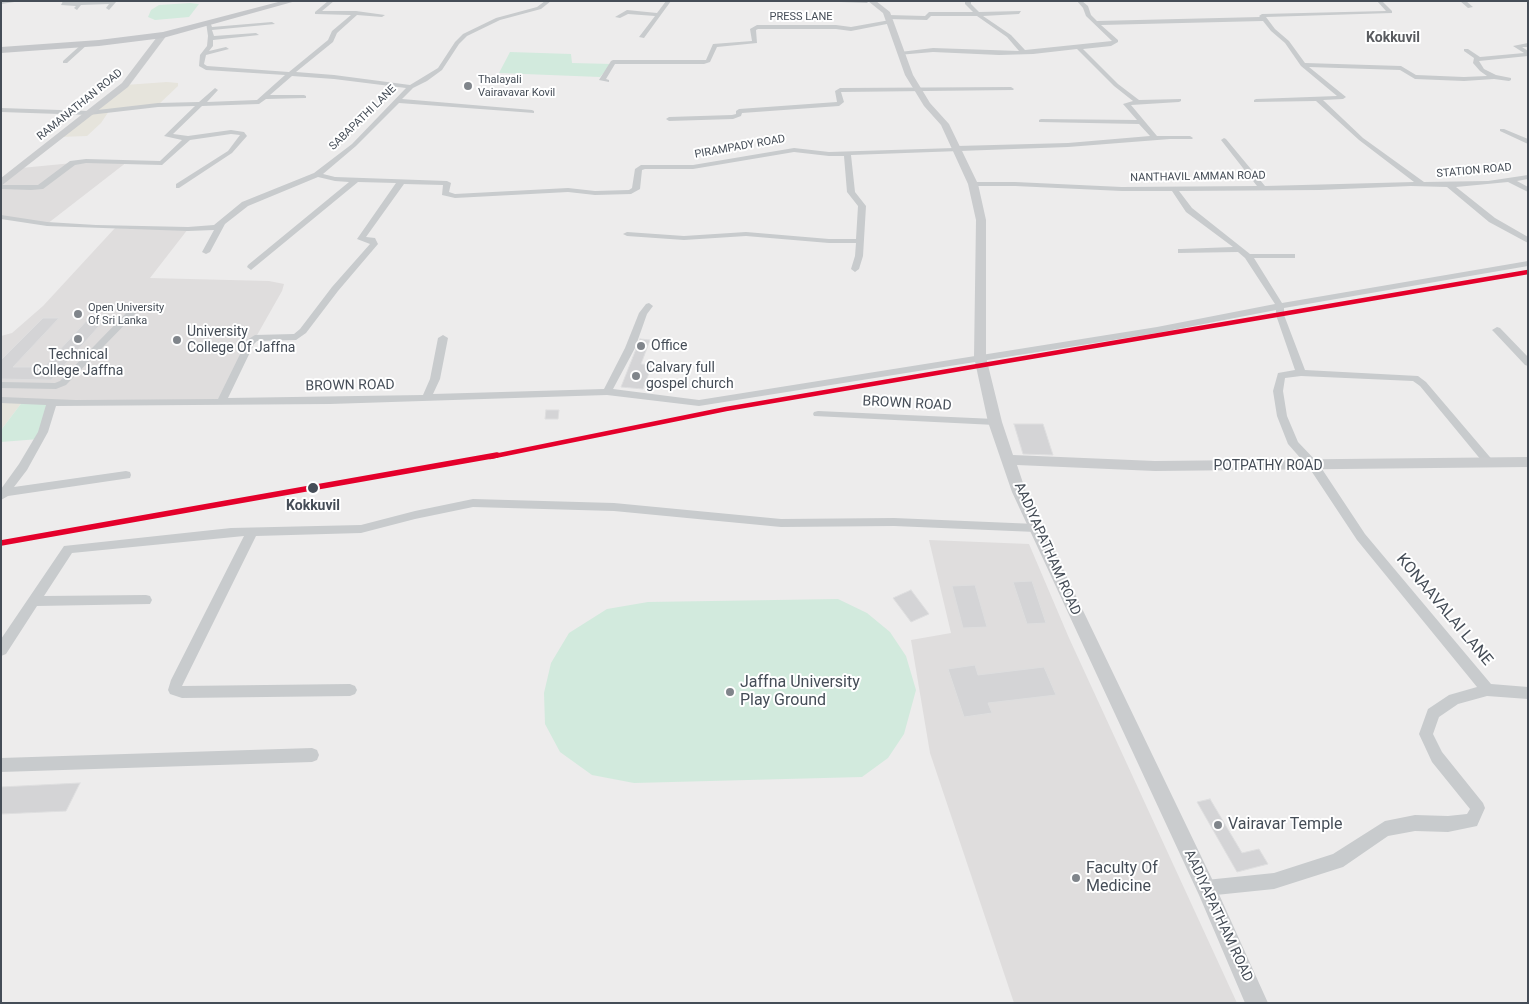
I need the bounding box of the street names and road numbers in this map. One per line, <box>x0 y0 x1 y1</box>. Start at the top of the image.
street label: PRESS LANE <box>769 10 833 24</box>
street label: RAMANATHAN ROAD <box>35 66 125 144</box>
street label: SABAPATHI LANE <box>327 83 399 153</box>
street label: PIRAMPADY ROAD <box>694 133 786 161</box>
street label: STATION ROAD <box>1436 161 1512 181</box>
street label: NANTHAVIL AMMAN ROAD <box>1130 169 1266 185</box>
street label: BROWN ROAD <box>305 377 395 395</box>
street label: BROWN ROAD <box>862 393 952 415</box>
street label: POTPATHY ROAD <box>1213 458 1323 474</box>
street label: AADIYAPATHAM ROAD <box>1010 480 1084 618</box>
street label: KONAAVALAI LANE <box>1392 550 1496 670</box>
street label: AADIYAPATHAM ROAD <box>1180 847 1256 985</box>

